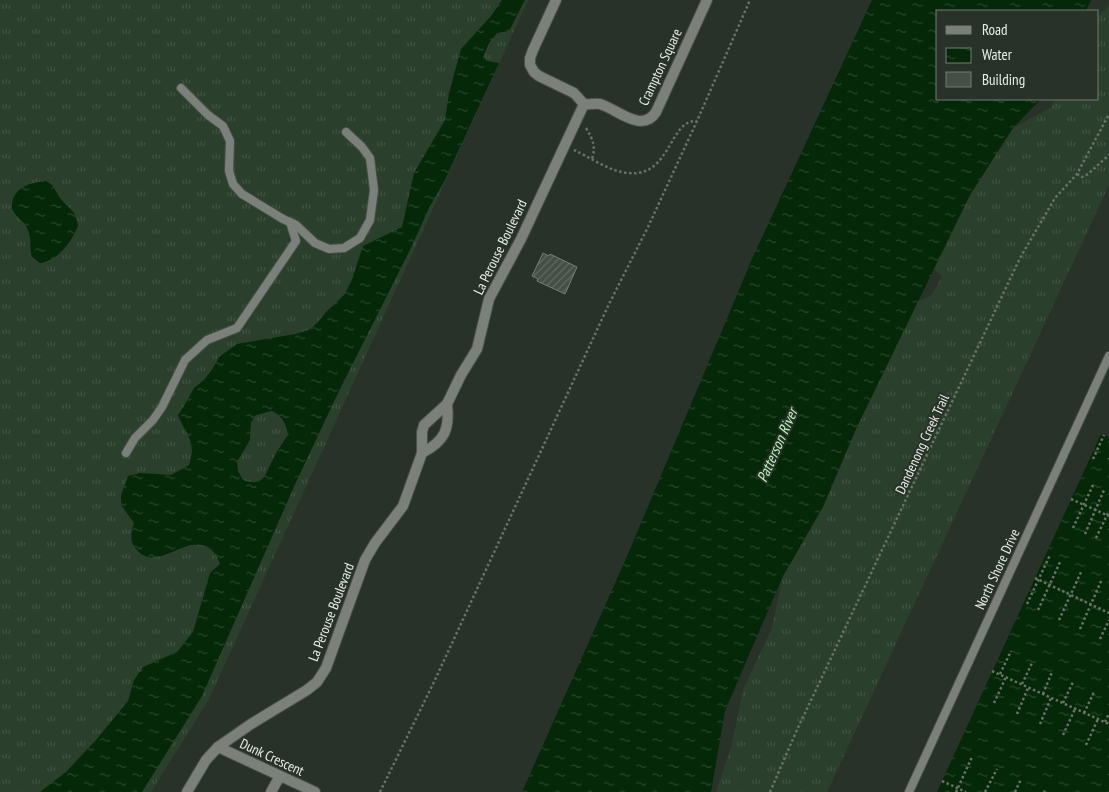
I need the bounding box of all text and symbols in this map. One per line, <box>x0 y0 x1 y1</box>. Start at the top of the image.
legend <box>936 10 1099 100</box>
text: Road <box>982 20 1008 39</box>
street label: Crampton Square <box>634 25 686 108</box>
text: Water <box>982 45 1013 64</box>
text: Building <box>982 70 1025 89</box>
street label: La Perouse Boulevard <box>469 196 531 298</box>
street label: Dandenong Creek Trail <box>891 390 953 497</box>
water label: Patterson River <box>752 403 802 485</box>
street label: North Shore Drive <box>970 526 1024 612</box>
street label: La Perouse Boulevard <box>304 560 358 664</box>
street label: Dunk Crescent <box>237 734 307 780</box>

